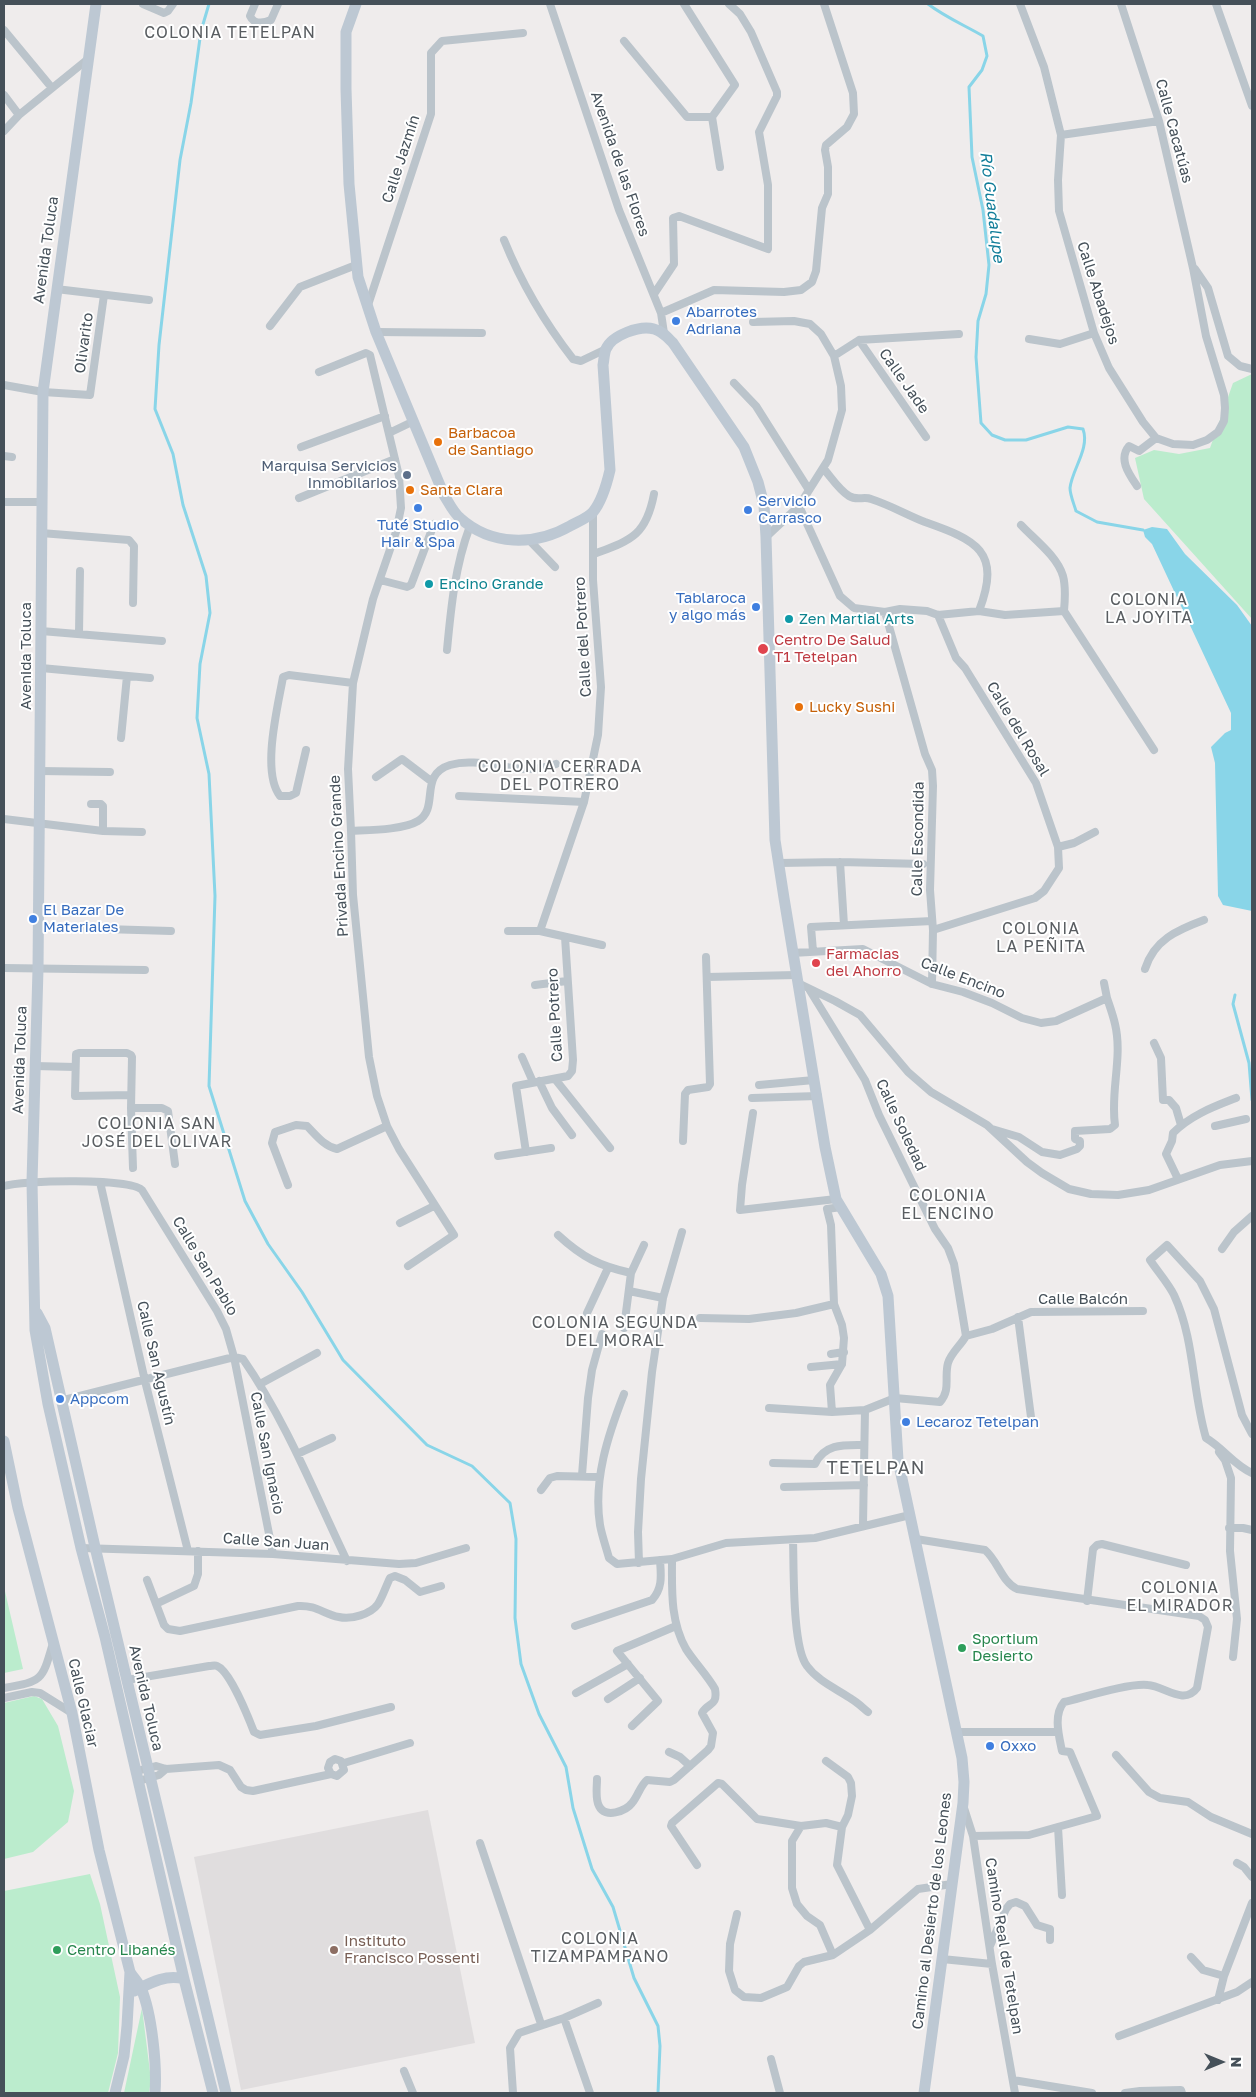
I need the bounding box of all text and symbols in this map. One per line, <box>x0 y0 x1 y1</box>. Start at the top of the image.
district label: COLONIA TETELPAN <box>142 23 318 43</box>
street label: Calle Cacatúas <box>1151 77 1197 185</box>
street label: Avenida de las Flores <box>587 89 653 239</box>
street label: Calle Jazmín <box>378 113 424 205</box>
water label: Río Guadalupe <box>976 150 1008 264</box>
street label: Avenida Toluca <box>30 195 62 305</box>
street label: Calle Abadejos <box>1073 239 1123 347</box>
place label: Abarrotes Adriana <box>686 303 757 338</box>
street label: Olivarito <box>71 311 97 375</box>
marker: Abarrotes Adriana <box>670 315 682 327</box>
street label: Calle Jade <box>875 345 933 417</box>
place label: Barbacoa de Santiago <box>448 424 534 459</box>
marker: Barbacoa de Santiago <box>432 436 444 448</box>
place label: Marquisa Servicios Inmobilarios <box>261 457 397 492</box>
marker: Marquisa Servicios Inmobilarios <box>401 469 413 481</box>
place label: Santa Clara <box>420 481 503 499</box>
marker: Santa Clara <box>404 484 416 496</box>
place label: Servicio Carrasco <box>758 492 822 527</box>
marker: Tuté Studio Hair & Spa <box>412 502 424 514</box>
marker: Servicio Carrasco <box>742 504 754 516</box>
place label: Tuté Studio Hair & Spa <box>377 516 459 551</box>
place label: Encino Grande <box>439 575 543 593</box>
street label: Calle del Potrero <box>571 576 595 698</box>
marker: Encino Grande <box>423 578 435 590</box>
place label: Tablaroca y algo más <box>669 589 746 624</box>
district label: COLONIA LA JOYITA <box>1104 590 1194 628</box>
marker: Tablaroca y algo más <box>750 601 762 613</box>
street label: Avenida Toluca <box>17 602 35 710</box>
place label: Zen Martial Arts <box>799 610 914 628</box>
marker: Zen Martial Arts <box>783 613 795 625</box>
place label: Centro De Salud T1 Tetelpan <box>774 631 891 666</box>
marker: Centro De Salud T1 Tetelpan <box>756 642 770 656</box>
street label: Calle del Rosal <box>983 678 1053 780</box>
place label: Lucky Sushi <box>809 698 895 716</box>
marker: Lucky Sushi <box>793 701 805 713</box>
district label: COLONIA CERRADA DEL POTRERO <box>476 757 644 795</box>
street label: Privada Encino Grande <box>326 775 352 937</box>
street label: Calle Escondida <box>908 781 928 897</box>
place label: El Bazar De Materiales <box>43 901 124 936</box>
marker: El Bazar De Materiales <box>27 913 39 925</box>
district label: COLONIA LA PEÑITA <box>995 919 1087 957</box>
place label: Farmacias del Ahorro <box>826 945 901 980</box>
street label: Calle Encino <box>918 954 1008 1002</box>
marker: Farmacias del Ahorro <box>810 957 822 969</box>
street label: Calle Potrero <box>544 967 566 1063</box>
street label: Avenida Toluca <box>9 1006 31 1114</box>
street label: Calle Soledad <box>872 1076 930 1174</box>
district label: COLONIA SAN JOSÉ DEL OLIVAR <box>80 1114 234 1152</box>
district label: COLONIA EL ENCINO <box>900 1186 996 1224</box>
street label: Calle San Pablo <box>168 1213 242 1319</box>
street label: Calle Balcón <box>1038 1290 1128 1308</box>
street label: Calle San Agustín <box>133 1299 179 1427</box>
district label: COLONIA SEGUNDA DEL MORAL <box>530 1313 700 1351</box>
place label: Appcom <box>70 1390 129 1408</box>
street label: Calle San Ignacio <box>246 1390 288 1516</box>
marker: Appcom <box>54 1393 66 1405</box>
place label: Lecaroz Tetelpan <box>916 1413 1039 1431</box>
marker: Lecaroz Tetelpan <box>900 1416 912 1428</box>
district label: TETELPAN <box>826 1457 926 1479</box>
street label: Calle San Juan <box>222 1529 330 1555</box>
district label: COLONIA EL MIRADOR <box>1125 1578 1235 1616</box>
place label: Sportium Desierto <box>972 1630 1038 1665</box>
marker: Sportium Desierto <box>956 1642 968 1654</box>
street label: Avenida Toluca <box>125 1643 167 1753</box>
street label: Calle Glaciar <box>64 1657 102 1749</box>
place label: Oxxo <box>1000 1737 1036 1755</box>
marker: Oxxo <box>984 1740 996 1752</box>
street label: Camino al Desierto de los Leones <box>909 1791 955 2031</box>
street label: Camino Real de Tetelpan <box>981 1856 1027 2036</box>
district label: COLONIA TIZAMPAMPANO <box>529 1929 671 1967</box>
place label: Instituto Francisco Possenti <box>344 1932 480 1967</box>
place label: Centro Libanés <box>67 1941 176 1959</box>
marker: Centro Libanés <box>51 1944 63 1956</box>
marker: Instituto Francisco Possenti <box>328 1944 340 1956</box>
north arrow <box>1196 2037 1246 2087</box>
text: N <box>1228 2057 1245 2067</box>

